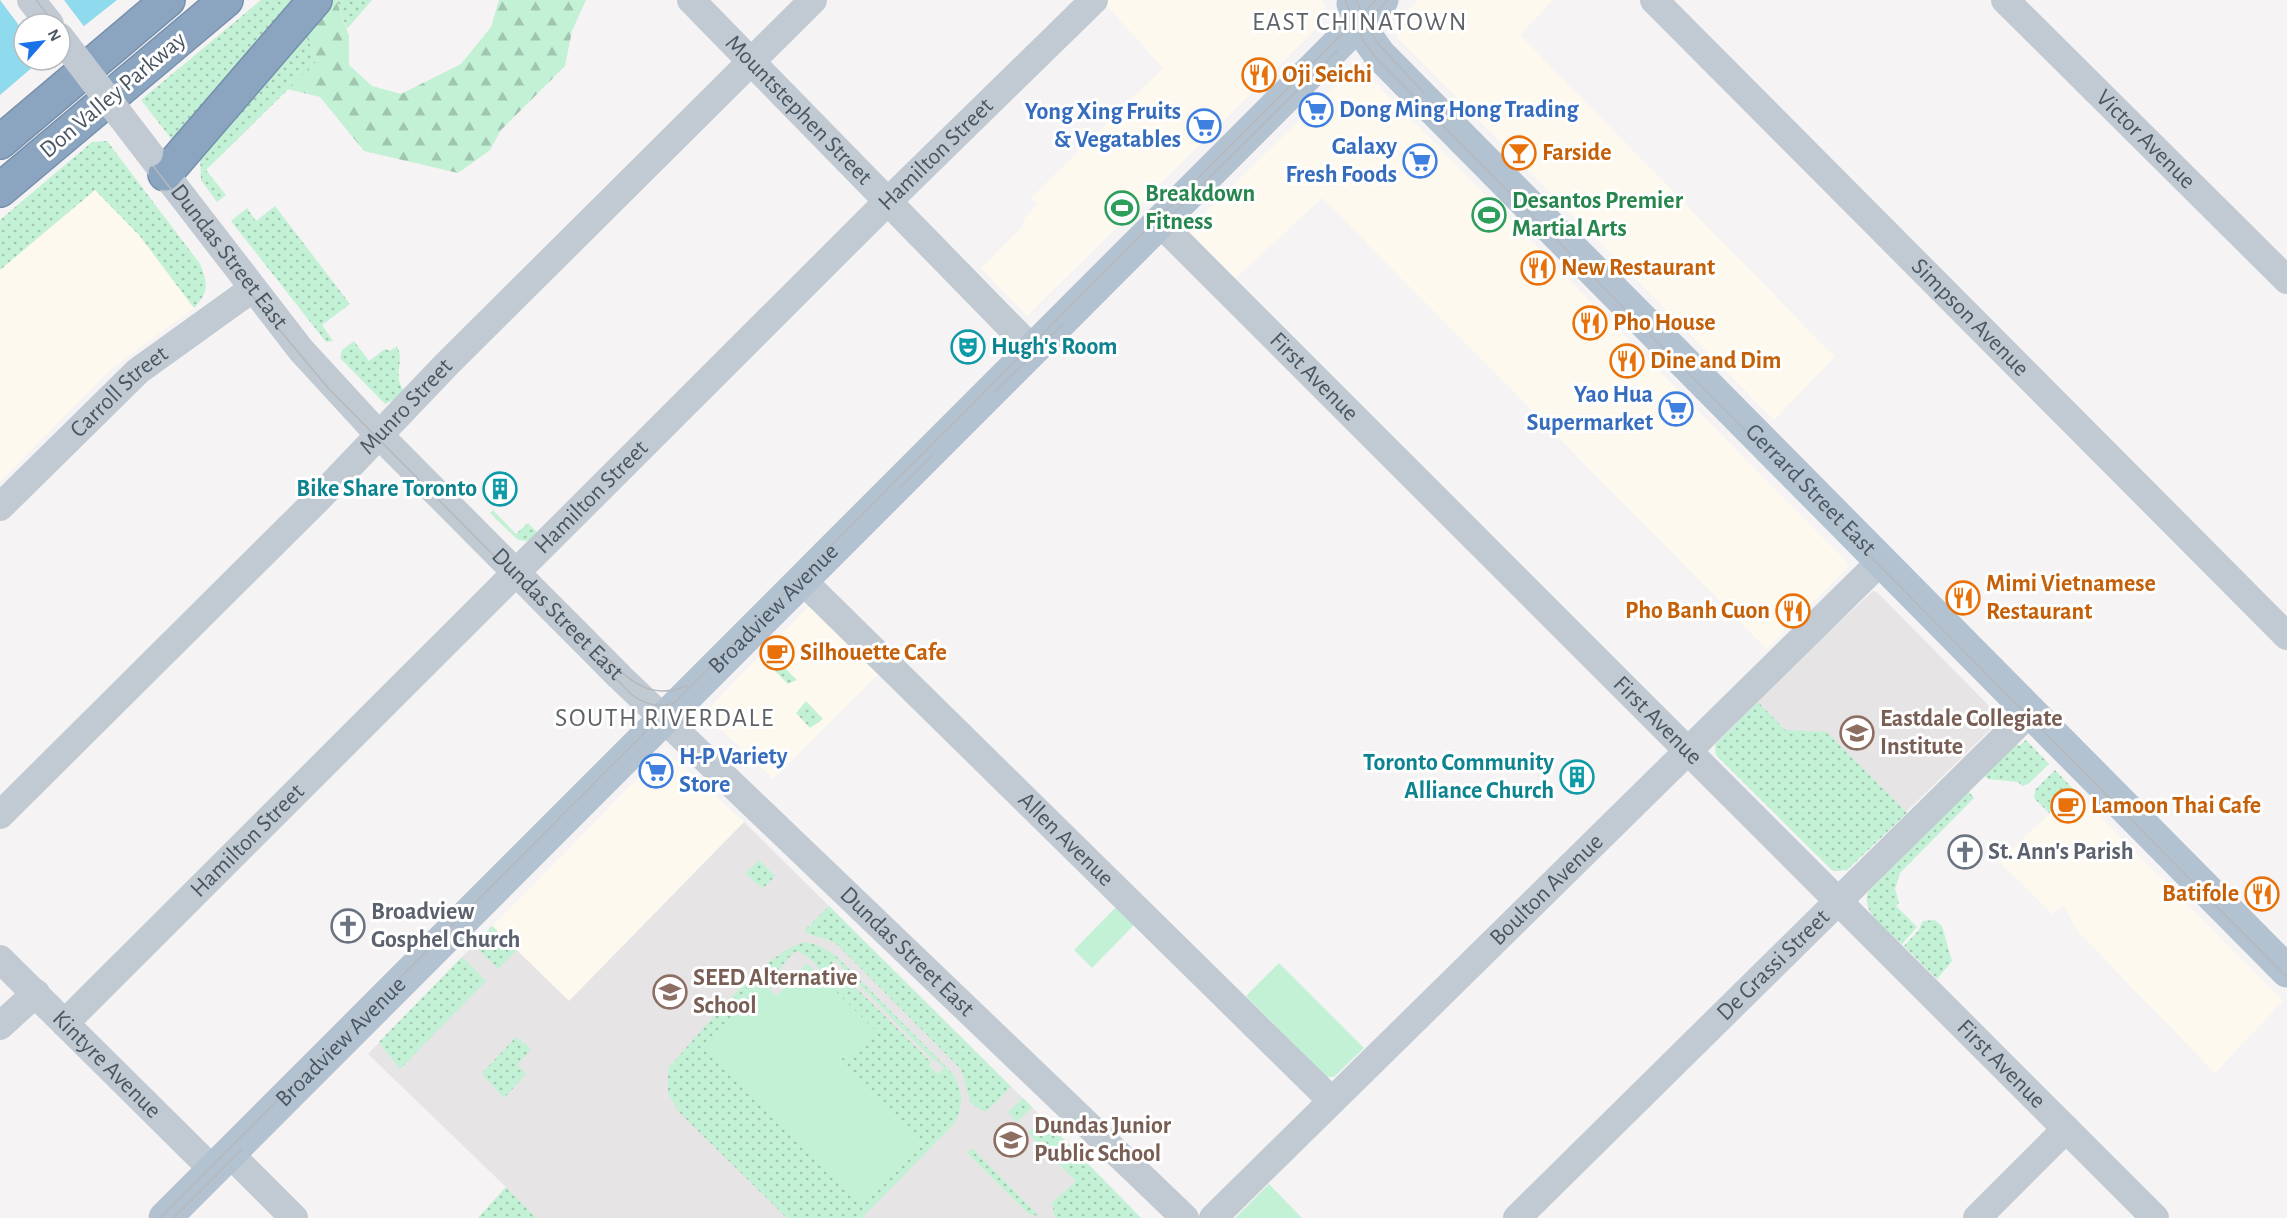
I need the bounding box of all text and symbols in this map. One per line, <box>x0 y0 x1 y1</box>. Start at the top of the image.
district label: EAST CHINATOWN <box>1252 9 1468 35</box>
north arrow <box>12 12 72 72</box>
street label: Don Valley Parkway <box>36 27 190 163</box>
text: N <box>45 27 64 44</box>
street label: Mountstephen Street <box>721 31 877 190</box>
restaurant icon: Oji Seichi <box>1241 57 1277 93</box>
place label: Oji Seichi <box>1282 63 1372 87</box>
street label: Victor Avenue <box>2091 85 2200 194</box>
supermarket icon: Dong Ming Hong Trading <box>1298 92 1334 128</box>
street label: Hamilton Street <box>874 93 998 215</box>
place label: Dong Ming Hong Trading <box>1339 98 1580 122</box>
place label: Yong Xing Fruits & Vegatables <box>1025 100 1181 152</box>
supermarket icon: Yong Xing Fruits & Vegatables <box>1186 108 1222 144</box>
place label: Galaxy Fresh Foods <box>1285 135 1397 187</box>
bar icon: Farside <box>1501 135 1537 171</box>
place label: Farside <box>1542 141 1612 165</box>
supermarket icon: Galaxy Fresh Foods <box>1402 143 1438 179</box>
street label: Dundas Street East <box>166 180 292 334</box>
place label: Breakdown Fitness <box>1145 182 1255 234</box>
place label: Desantos Premier Martial Arts <box>1512 189 1684 241</box>
sports icon: Breakdown Fitness <box>1104 190 1140 226</box>
sports icon: Desantos Premier Martial Arts <box>1471 197 1507 233</box>
restaurant icon: New Restaurant <box>1520 250 1556 286</box>
street label: Simpson Avenue <box>1907 254 2033 381</box>
place label: New Restaurant <box>1561 256 1715 280</box>
restaurant icon: Pho House <box>1572 305 1608 341</box>
place label: Pho House <box>1613 311 1716 335</box>
street label: First Avenue <box>1265 328 1363 426</box>
theatre icon: Hugh's Room <box>950 329 986 365</box>
place label: Hugh's Room <box>991 335 1117 359</box>
street label: Carroll Street <box>66 341 173 442</box>
restaurant icon: Dine and Dim <box>1609 343 1645 379</box>
place label: Dine and Dim <box>1650 349 1781 373</box>
street label: Munro Street <box>355 354 457 459</box>
place label: Yao Hua Supermarket <box>1527 383 1653 435</box>
supermarket icon: Yao Hua Supermarket <box>1658 391 1694 427</box>
street label: Gerrard Street East <box>1741 419 1881 561</box>
street label: Hamilton Street <box>530 436 653 559</box>
building icon: Bike Share Toronto <box>482 471 518 507</box>
place label: Bike Share Toronto <box>296 477 477 501</box>
street label: Broadview Avenue <box>704 539 843 679</box>
street label: Dundas Street East <box>487 543 628 685</box>
place label: Mimi Vietnamese Restaurant <box>1986 572 2156 624</box>
restaurant icon: Mimi Vietnamese Restaurant <box>1945 580 1981 616</box>
restaurant icon: Pho Banh Cuon <box>1775 593 1811 629</box>
place label: Pho Banh Cuon <box>1625 599 1770 623</box>
cafe icon: Silhouette Cafe <box>759 635 795 671</box>
place label: Silhouette Cafe <box>800 641 947 665</box>
street label: First Avenue <box>1609 672 1706 769</box>
district label: SOUTH RIVERDALE <box>555 705 775 731</box>
place label: Eastdale Collegiate Institute <box>1880 707 2063 759</box>
school or university icon: Eastdale Collegiate Institute <box>1839 715 1875 751</box>
place label: H-P Variety Store <box>679 745 788 797</box>
place label: Toronto Community Alliance Church <box>1363 751 1554 803</box>
supermarket icon: H-P Variety Store <box>638 753 674 789</box>
building icon: Toronto Community Alliance Church <box>1559 759 1595 795</box>
street label: Hamilton Street <box>186 779 309 902</box>
street label: Allen Avenue <box>1014 788 1118 891</box>
cafe icon: Lamoon Thai Cafe <box>2050 788 2086 824</box>
place label: Lamoon Thai Cafe <box>2091 794 2261 818</box>
street label: Boulton Avenue <box>1486 829 1608 950</box>
church icon: St. Ann's Parish <box>1947 834 1983 870</box>
place label: St. Ann's Parish <box>1988 840 2133 864</box>
restaurant icon: Batifole <box>2244 876 2280 912</box>
street label: Dundas Street East <box>835 882 979 1021</box>
place label: Batifole <box>2162 882 2239 906</box>
place label: Broadview Gosphel Church <box>371 900 520 952</box>
street label: De Grassi Street <box>1712 905 1834 1025</box>
church icon: Broadview Gosphel Church <box>330 908 366 944</box>
place label: SEED Alternative School <box>693 966 858 1018</box>
street label: Broadview Avenue <box>271 972 411 1111</box>
school or university icon: SEED Alternative School <box>652 974 688 1010</box>
street label: Kintyre Avenue <box>48 1006 165 1123</box>
street label: First Avenue <box>1952 1015 2050 1113</box>
place label: Dundas Junior Public School <box>1034 1114 1172 1166</box>
school or university icon: Dundas Junior Public School <box>993 1122 1029 1158</box>

